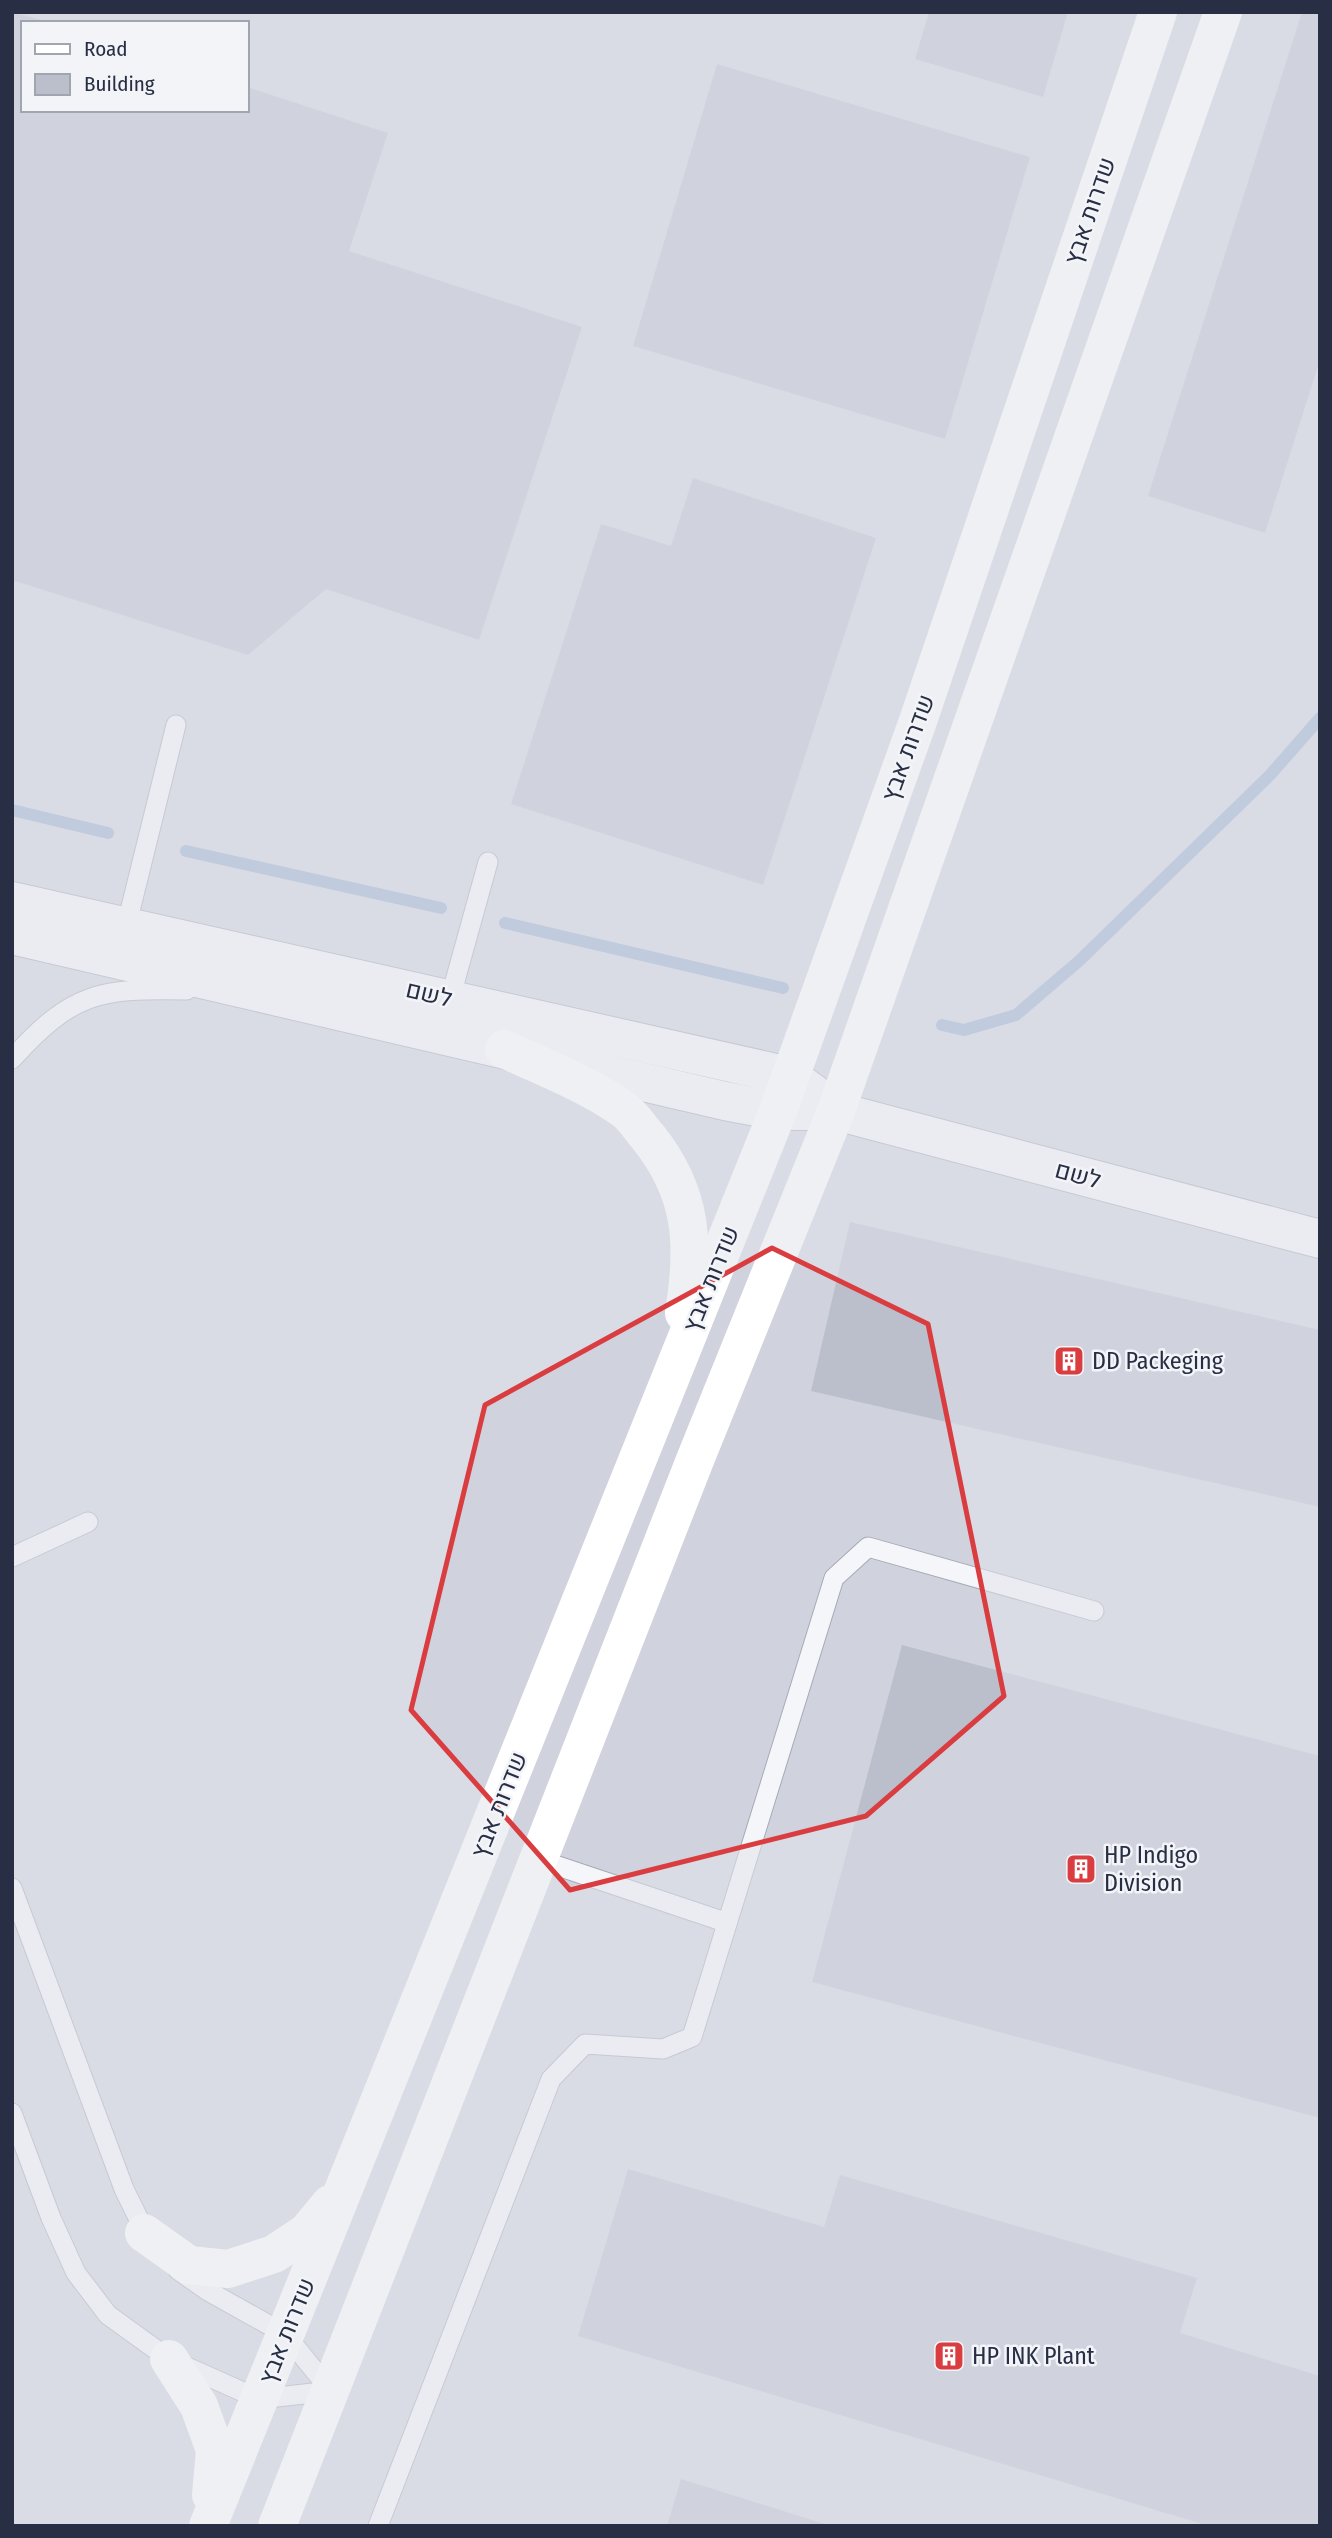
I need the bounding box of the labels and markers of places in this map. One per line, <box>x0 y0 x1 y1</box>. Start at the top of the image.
building icon: DD Packeging <box>1052 1344 1086 1378</box>
place label: DD Packeging <box>1092 1347 1224 1375</box>
place label: HP Indigo Division <box>1104 1841 1198 1897</box>
building icon: HP Indigo Division <box>1064 1852 1098 1886</box>
building icon: HP INK Plant <box>932 2339 966 2373</box>
place label: HP INK Plant <box>972 2342 1095 2370</box>

